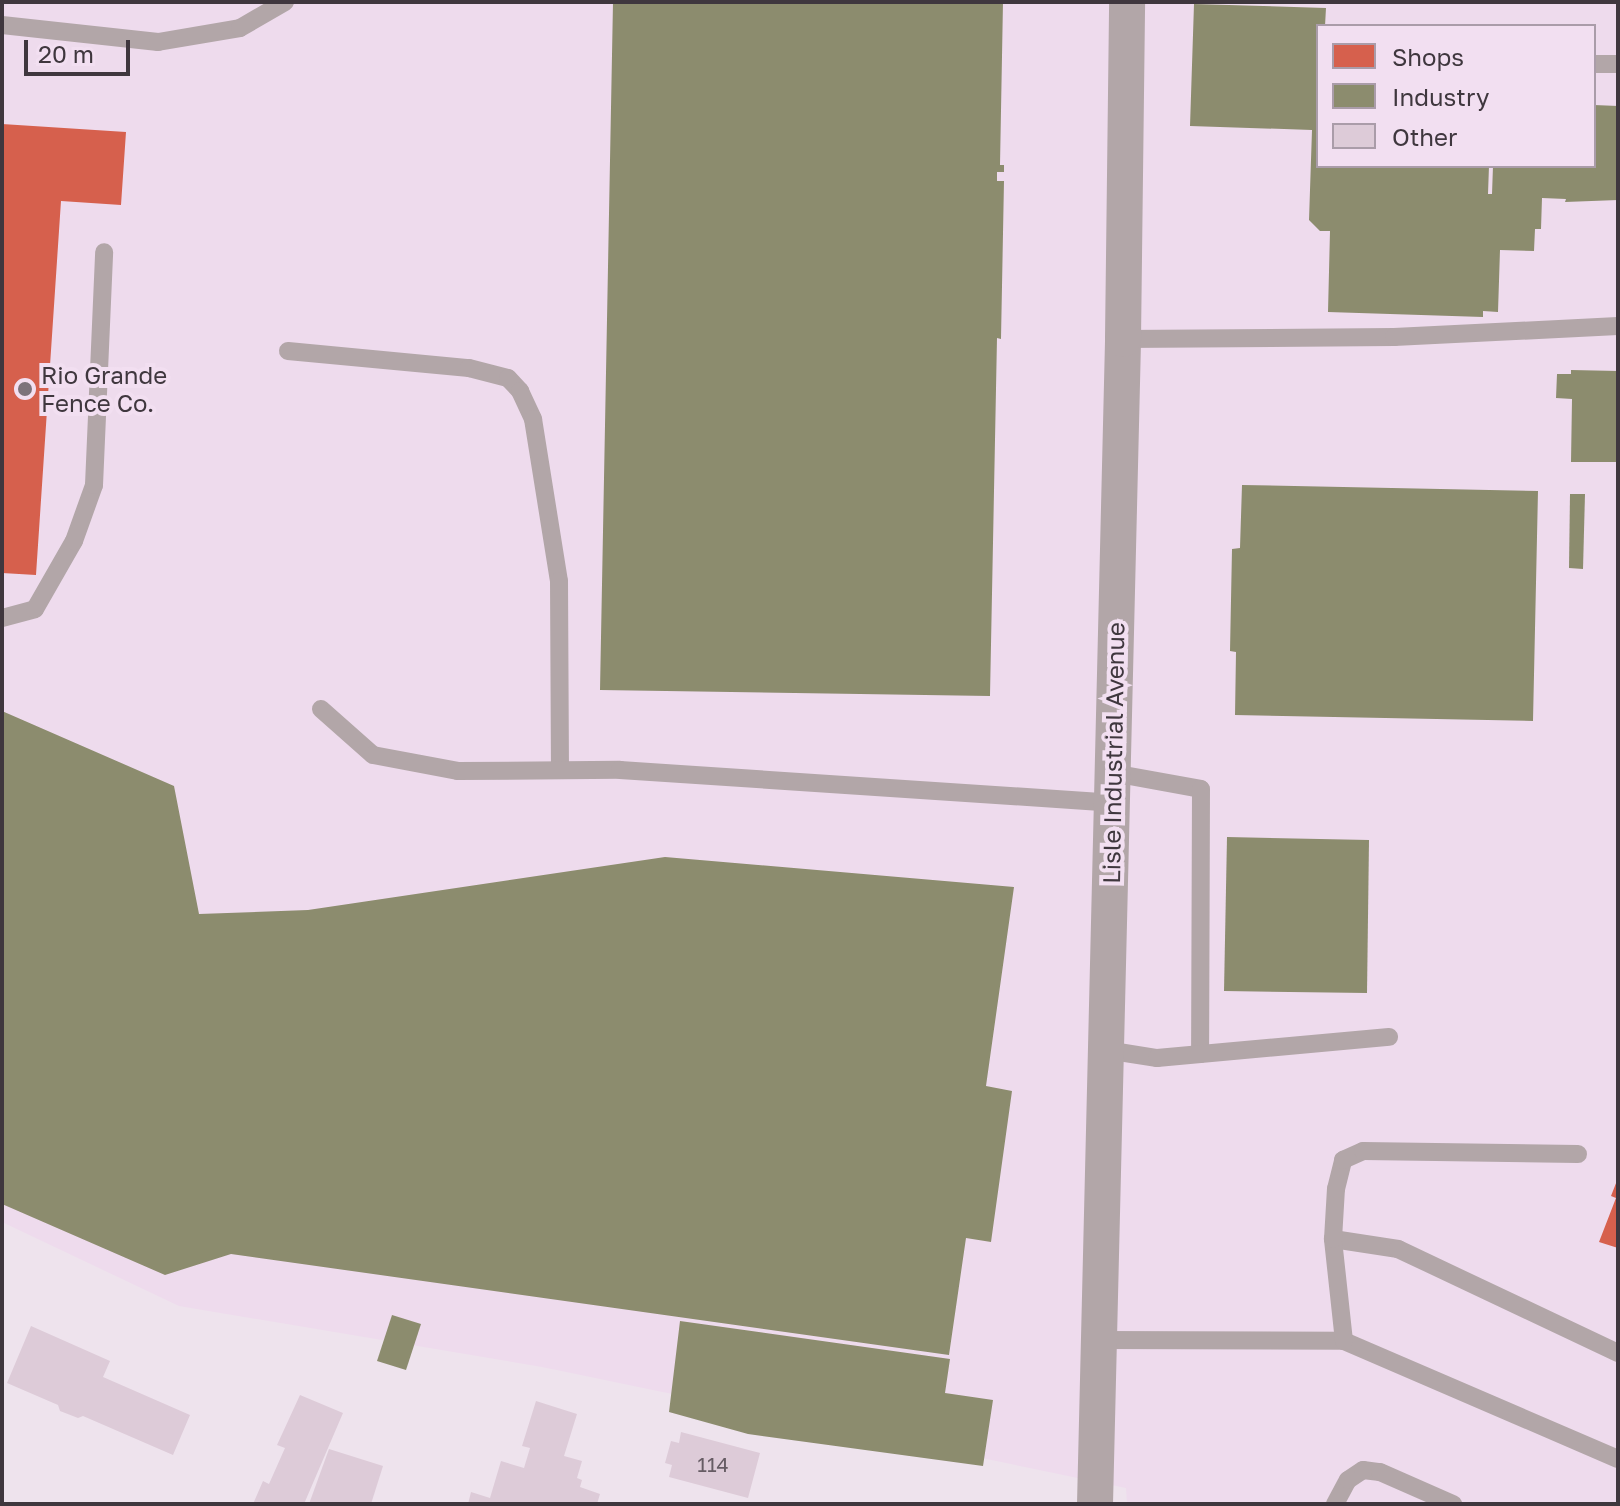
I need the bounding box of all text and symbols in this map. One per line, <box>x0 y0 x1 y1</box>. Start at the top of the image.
scale bar <box>28 24 134 74</box>
legend <box>1316 24 1596 168</box>
text: 20 m <box>38 39 94 68</box>
text: Shops <box>1392 42 1464 71</box>
text: Industry <box>1392 82 1489 111</box>
text: Other <box>1392 122 1457 151</box>
place label: Rio Grande Fence Co. <box>41 361 167 417</box>
marker: Rio Grande Fence Co. <box>16 380 34 398</box>
street label: Lisle Industrial Avenue <box>1096 622 1130 884</box>
house number: 114 <box>697 1452 729 1476</box>

